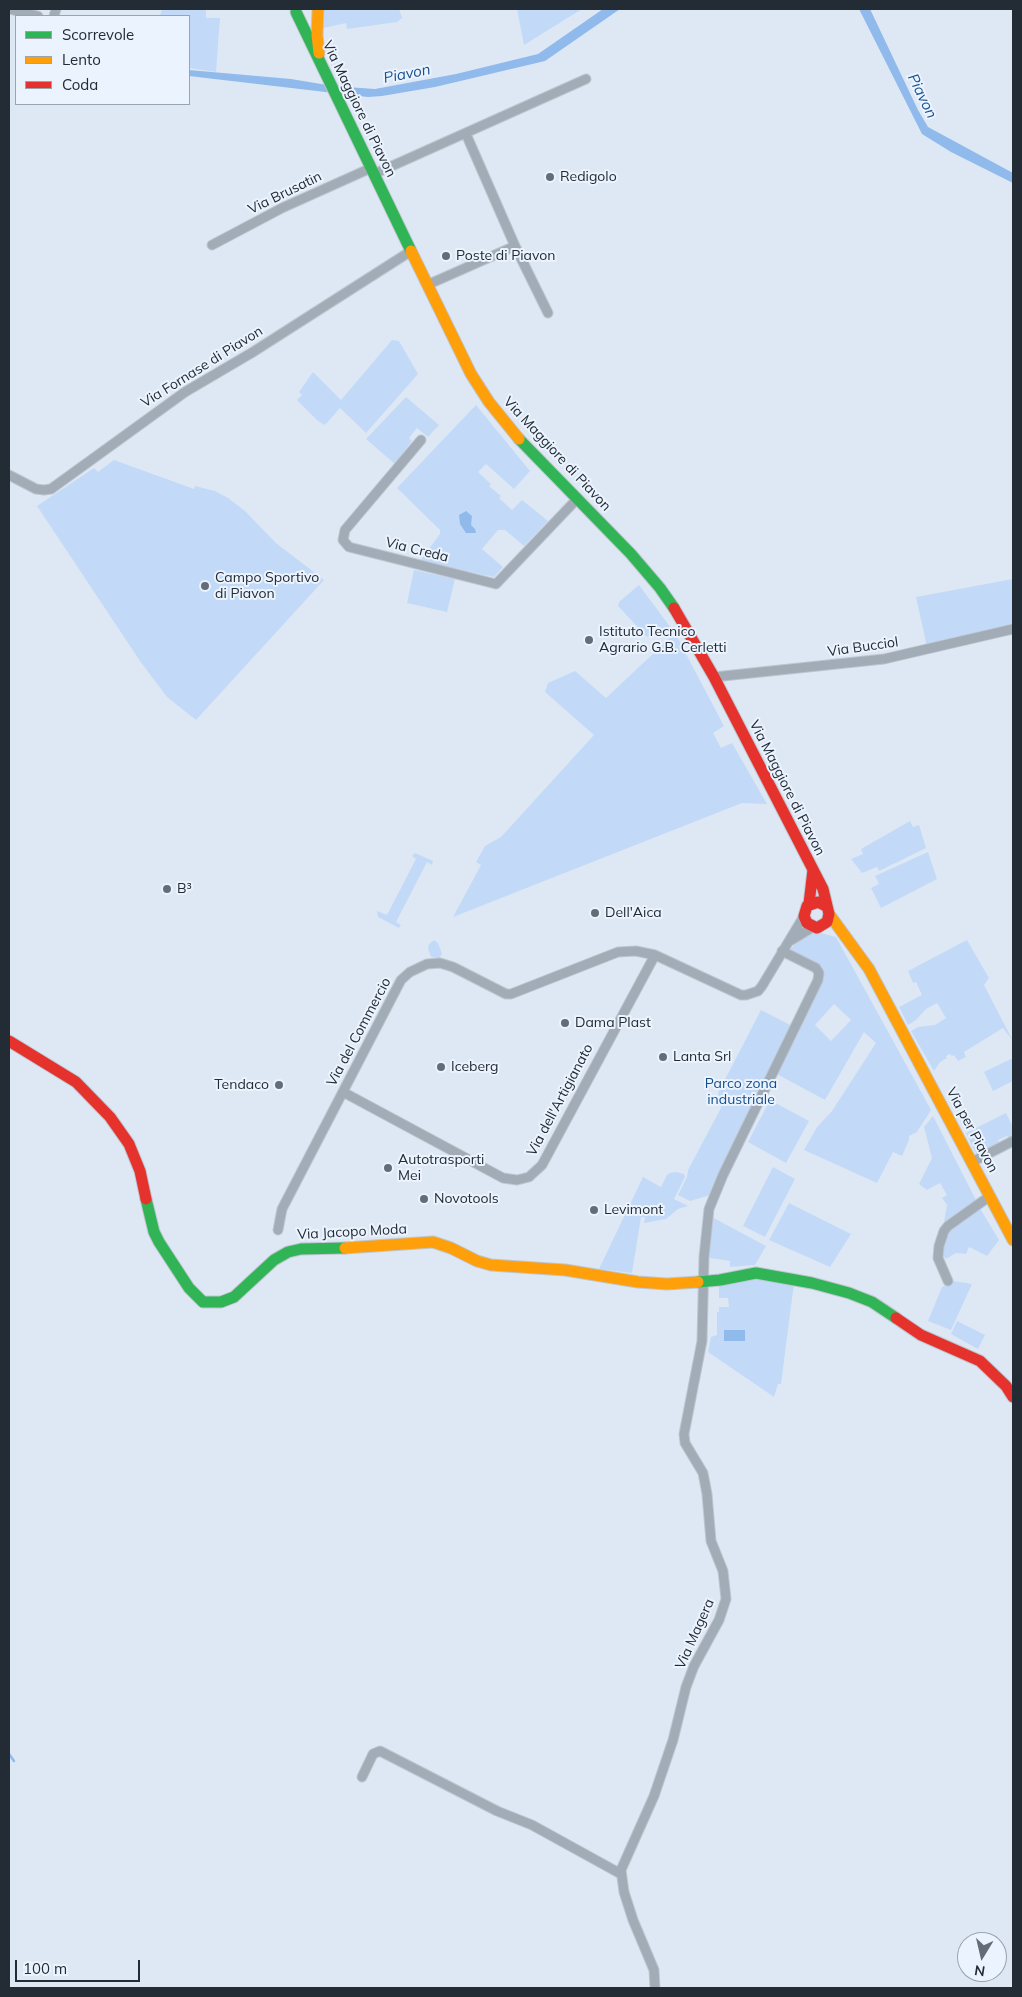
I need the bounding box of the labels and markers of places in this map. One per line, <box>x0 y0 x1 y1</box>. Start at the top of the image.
place label: Redigolo <box>560 169 617 185</box>
marker: Redigolo <box>544 171 556 183</box>
place label: Poste di Piavon <box>456 248 555 264</box>
marker: Poste di Piavon <box>440 250 452 262</box>
place label: Campo Sportivo di Piavon <box>215 570 319 602</box>
marker: Campo Sportivo di Piavon <box>199 580 211 592</box>
place label: Istituto Tecnico Agrario G.B. Cerletti <box>599 624 726 656</box>
marker: Istituto Tecnico Agrario G.B. Cerletti <box>583 634 595 646</box>
place label: B³ <box>177 881 192 897</box>
marker: B³ <box>161 883 173 895</box>
place label: Dell'Aica <box>605 905 662 921</box>
marker: Dell'Aica <box>589 907 601 919</box>
place label: Dama Plast <box>575 1015 651 1031</box>
marker: Dama Plast <box>559 1017 571 1029</box>
place label: Lanta Srl <box>673 1049 731 1065</box>
marker: Lanta Srl <box>657 1051 669 1063</box>
place label: Iceberg <box>451 1059 498 1075</box>
marker: Iceberg <box>435 1061 447 1073</box>
place label: Tendaco <box>214 1077 269 1093</box>
marker: Tendaco <box>273 1079 285 1091</box>
place label: Autotrasporti Mei <box>398 1152 484 1184</box>
marker: Autotrasporti Mei <box>382 1162 394 1174</box>
place label: Novotools <box>434 1191 499 1207</box>
marker: Novotools <box>418 1193 430 1205</box>
place label: Levimont <box>604 1202 663 1218</box>
marker: Levimont <box>588 1204 600 1216</box>

